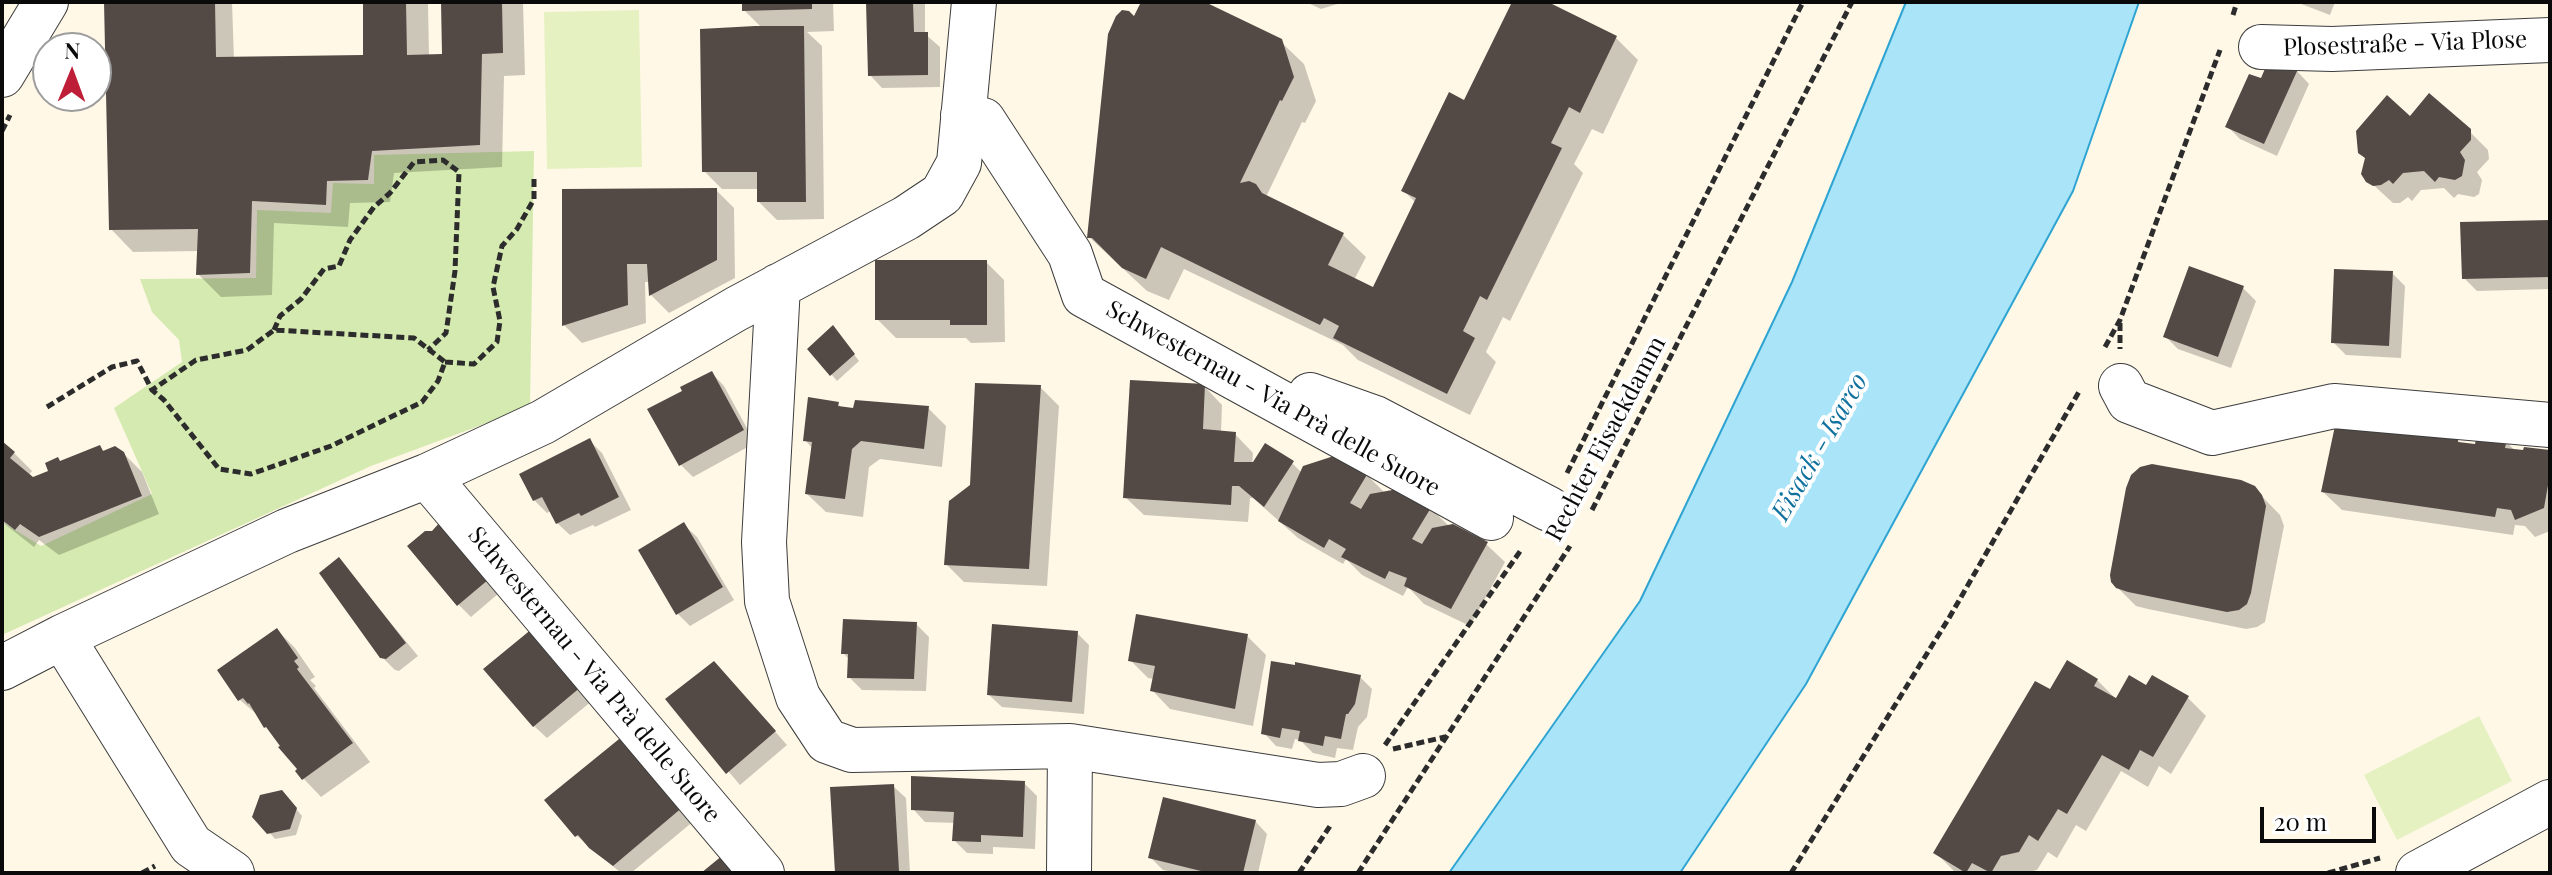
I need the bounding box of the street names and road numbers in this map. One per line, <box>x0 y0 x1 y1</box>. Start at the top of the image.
street label: Plosestraße - Via Plose <box>2282 25 2528 63</box>
street label: Schwesternau - Via Prà delle Suore <box>1101 295 1445 503</box>
street label: Rechter Eisackdamm <box>1540 332 1672 546</box>
street label: Schwesternau - Via Prà delle Suore <box>462 521 726 829</box>

